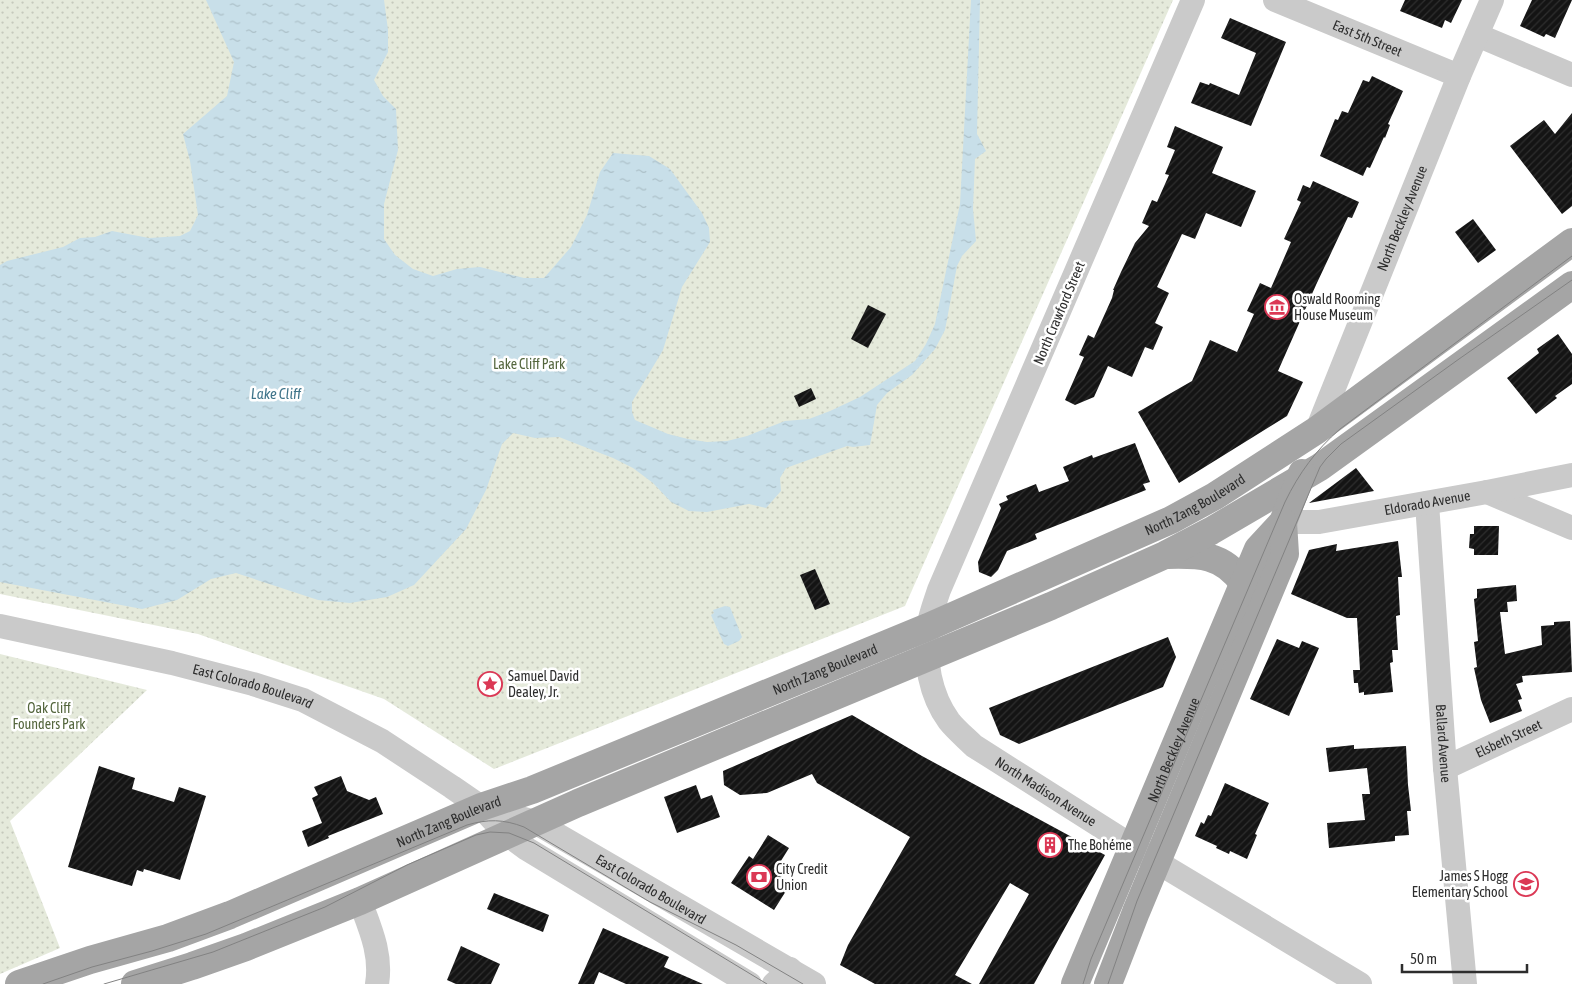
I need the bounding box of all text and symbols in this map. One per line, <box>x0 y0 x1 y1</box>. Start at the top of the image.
street label: East 5th Street <box>1330 17 1404 60</box>
street label: North Beckley Avenue <box>1374 163 1430 273</box>
street label: North Crawford Street <box>1030 259 1088 367</box>
place label: Oswald Rooming House Museum <box>1294 291 1380 323</box>
museum icon: Oswald Rooming House Museum <box>1264 294 1290 320</box>
park label: Lake Cliff Park <box>493 356 565 372</box>
water label: Lake Cliff <box>251 385 302 402</box>
street label: North Zang Boulevard <box>1142 471 1248 539</box>
street label: Eldorado Avenue <box>1383 487 1472 518</box>
street label: North Zang Boulevard <box>770 641 880 698</box>
street label: East Colorado Boulevard <box>191 661 316 712</box>
place label: Samuel David Dealey, Jr. <box>508 668 579 700</box>
place icon: Samuel David Dealey, Jr. <box>477 671 503 697</box>
street label: North Beckley Avenue <box>1144 695 1203 805</box>
park label: Oak Cliff Founders Park <box>13 700 85 732</box>
street label: Ballard Avenue <box>1433 704 1454 783</box>
street label: Elsbeth Street <box>1473 716 1544 761</box>
street label: North Madison Avenue <box>992 754 1099 830</box>
street label: North Zang Boulevard <box>394 793 503 850</box>
building icon: The Bohéme <box>1037 832 1063 858</box>
place label: The Bohéme <box>1068 837 1132 853</box>
street label: East Colorado Boulevard <box>593 851 709 928</box>
place label: City Credit Union <box>776 861 828 893</box>
bank icon: City Credit Union <box>746 864 772 890</box>
place label: James S Hogg Elementary School <box>1412 868 1508 900</box>
school or university icon: James S Hogg Elementary School <box>1513 871 1539 897</box>
scale bar <box>1402 942 1527 974</box>
text: 50 m <box>1410 950 1437 967</box>

